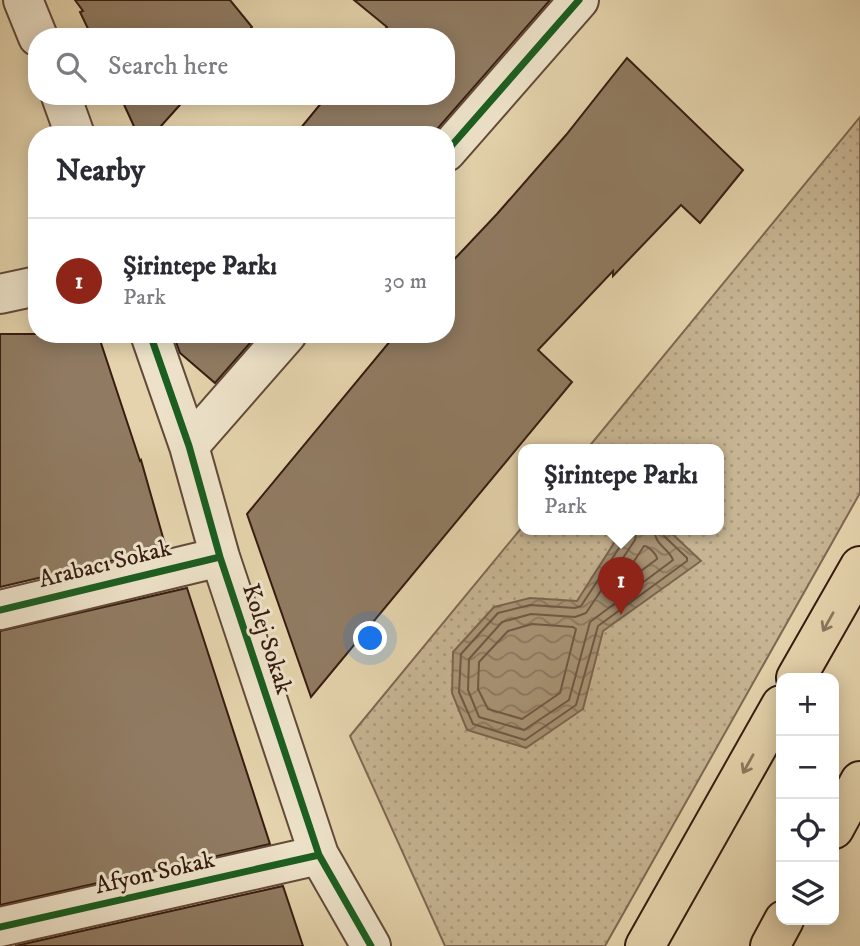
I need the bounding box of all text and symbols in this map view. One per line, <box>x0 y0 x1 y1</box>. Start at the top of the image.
search box <box>28 28 455 105</box>
icon: search <box>52 48 90 86</box>
text: Search here <box>108 50 228 83</box>
text: Nearby <box>56 153 145 190</box>
text: Şirintepe Parkı <box>123 250 277 283</box>
text: 1 <box>75 267 83 296</box>
text: 30 m <box>384 267 427 296</box>
text: Park <box>123 283 166 312</box>
popup <box>518 444 724 535</box>
text: Şirintepe Parkı <box>544 459 698 492</box>
text: Park <box>544 492 587 521</box>
street label: Arabacı Sokak <box>36 533 175 595</box>
pin: 1 <box>598 557 644 615</box>
street label: Kolej Sokak <box>235 580 299 698</box>
one-way arrow <box>821 611 834 632</box>
your location <box>353 621 387 655</box>
map controls <box>776 673 839 925</box>
button: + <box>776 673 839 736</box>
button: − <box>776 736 839 799</box>
one-way arrow <box>741 754 755 774</box>
button: locate <box>776 799 839 862</box>
street label: Afyon Sokak <box>92 845 218 901</box>
button: layers <box>776 862 839 925</box>

